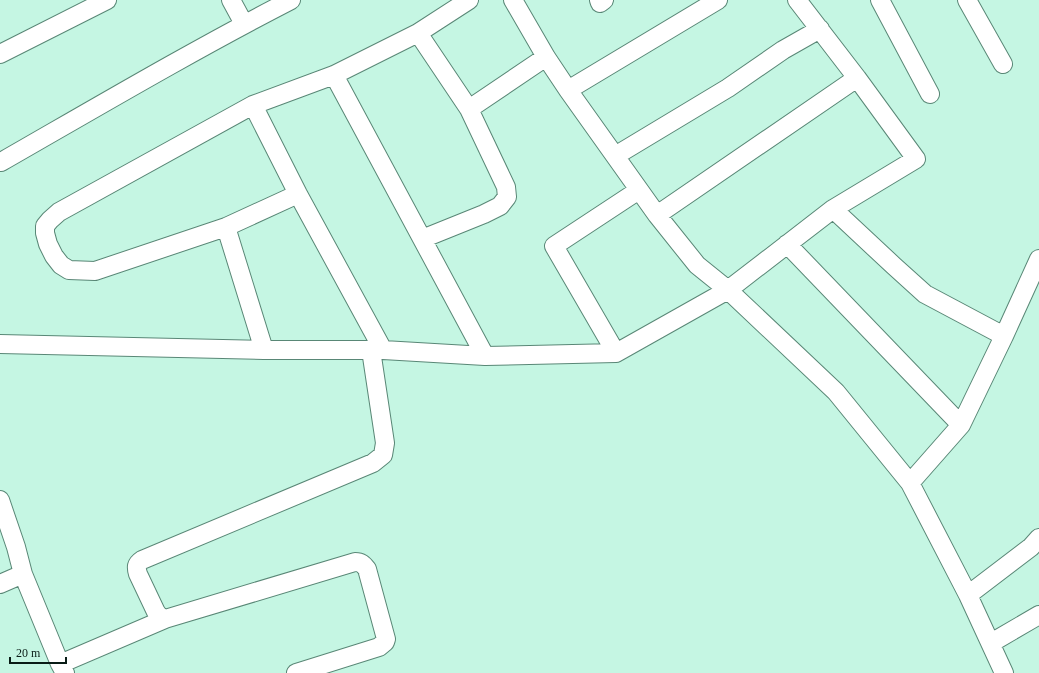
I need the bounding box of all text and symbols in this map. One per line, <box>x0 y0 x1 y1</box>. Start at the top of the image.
scale bar <box>10 639 66 665</box>
text: 20 m <box>16 646 41 660</box>

